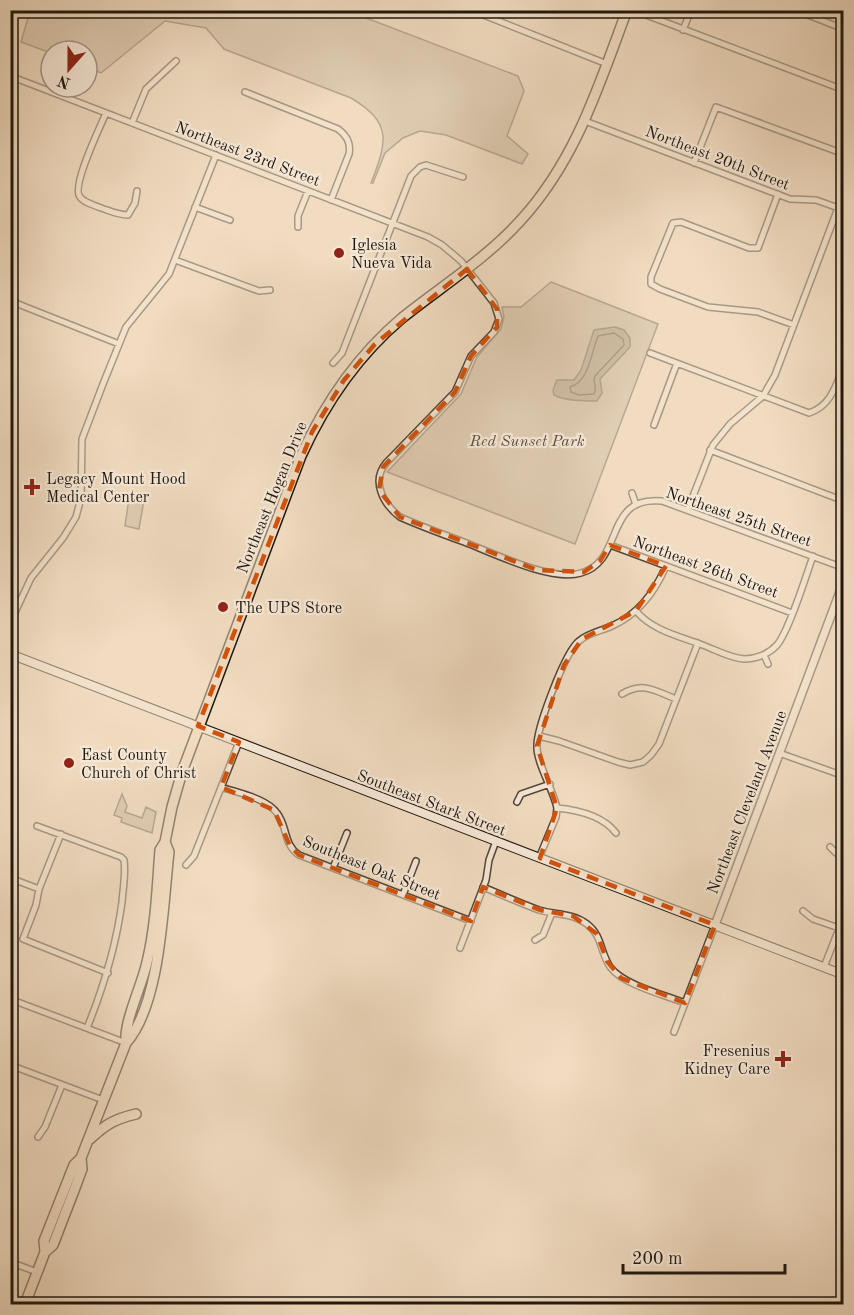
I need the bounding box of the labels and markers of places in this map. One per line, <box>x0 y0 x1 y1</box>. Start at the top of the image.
place label: Iglesia Nueva Vida <box>351 238 432 272</box>
marker: Iglesia Nueva Vida <box>332 246 346 260</box>
place label: Legacy Mount Hood Medical Center <box>46 472 186 506</box>
marker: Legacy Mount Hood Medical Center <box>23 478 41 496</box>
marker: The UPS Store <box>216 600 230 614</box>
place label: The UPS Store <box>235 601 342 617</box>
place label: East County Church of Christ <box>81 748 197 782</box>
marker: East County Church of Christ <box>62 756 76 770</box>
place label: Fresenius Kidney Care <box>684 1044 770 1078</box>
marker: Fresenius Kidney Care <box>774 1050 792 1068</box>

